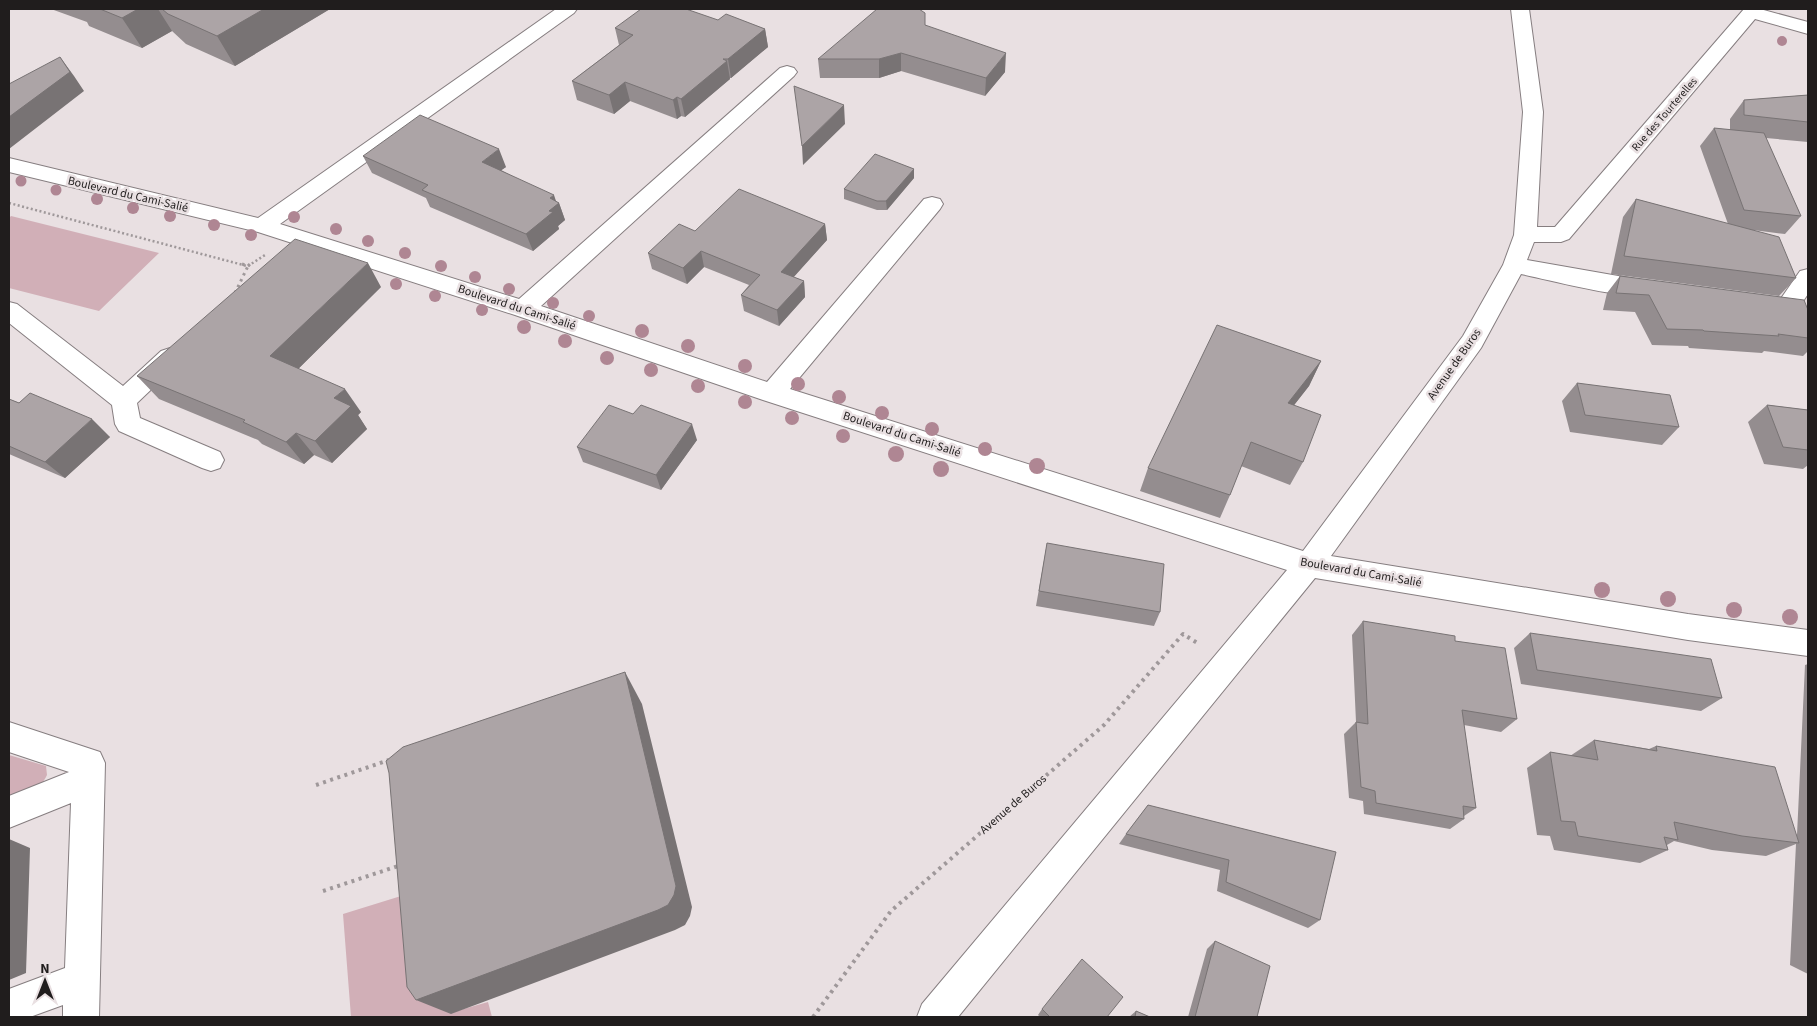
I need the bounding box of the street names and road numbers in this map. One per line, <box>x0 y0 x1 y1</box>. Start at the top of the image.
street label: Rue des Tourterelles <box>1628 74 1701 154</box>
street label: Boulevard du Cami-Salié <box>66 172 190 217</box>
street label: Boulevard du Cami-Salié <box>456 280 578 335</box>
street label: Avenue de Buros <box>1423 325 1485 403</box>
street label: Boulevard du Cami-Salié <box>841 407 963 462</box>
street label: Boulevard du Cami-Salié <box>1299 553 1423 592</box>
street label: Avenue de Buros <box>976 771 1050 838</box>

